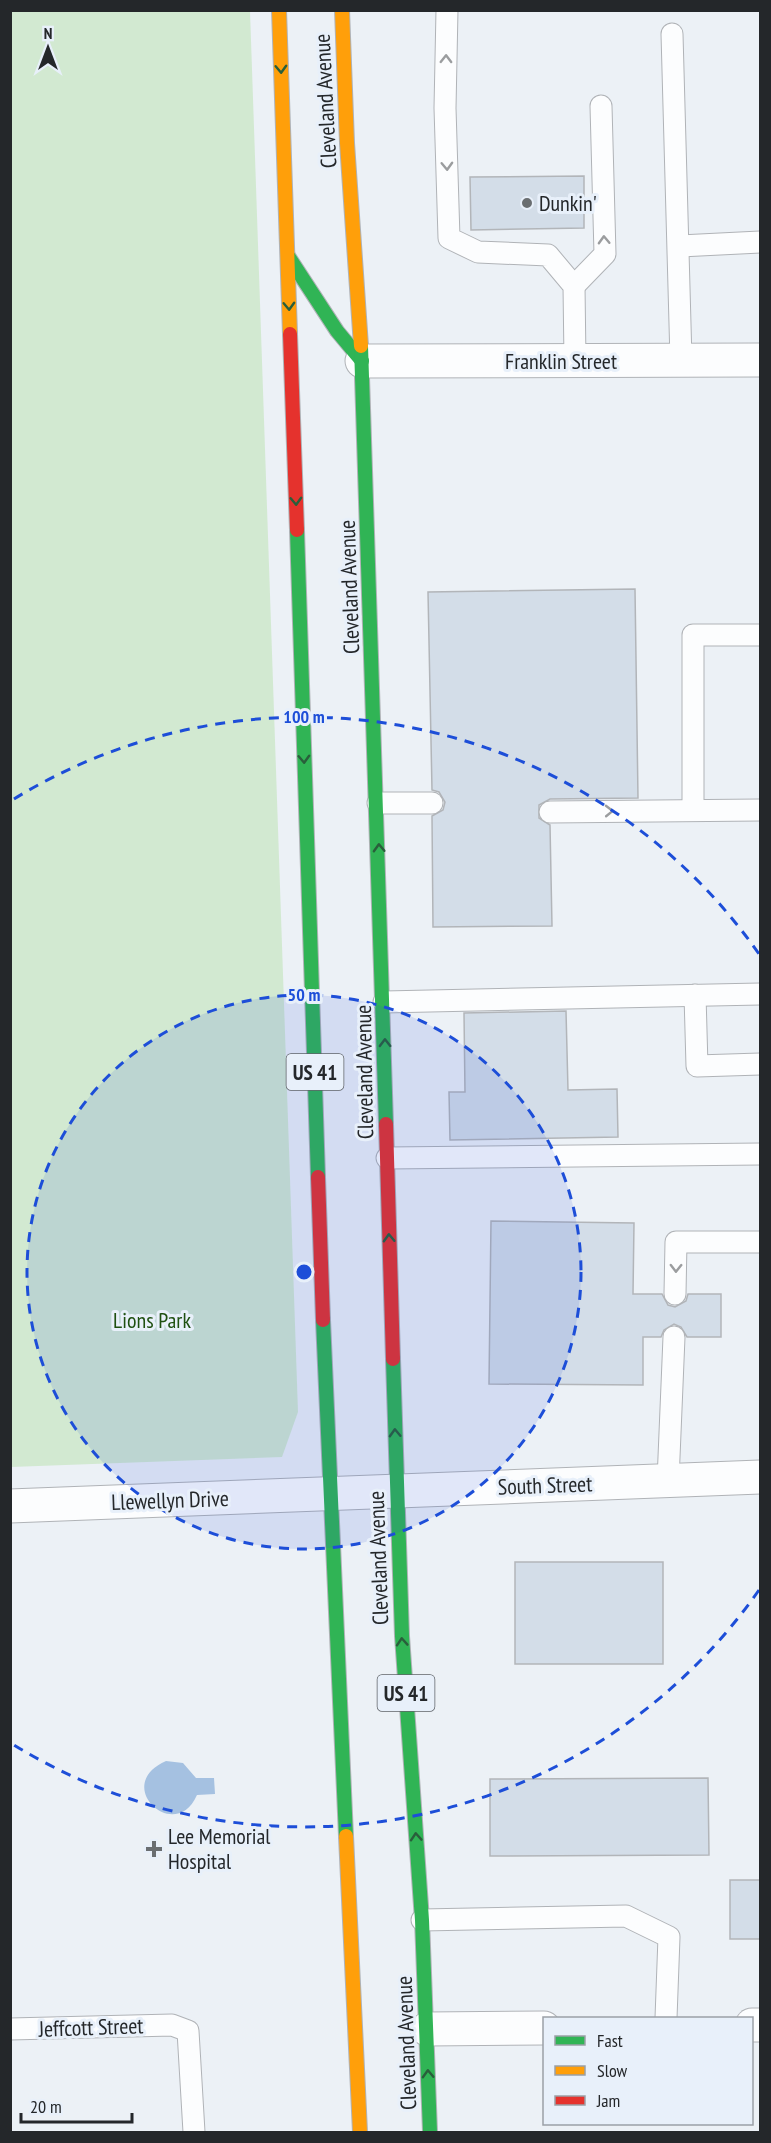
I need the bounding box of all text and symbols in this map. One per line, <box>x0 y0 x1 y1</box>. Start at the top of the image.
north arrow <box>18 18 78 78</box>
text: N <box>44 23 52 43</box>
street label: Cleveland Avenue <box>308 33 342 169</box>
one-way arrow <box>440 55 452 64</box>
one-way arrow <box>275 64 288 73</box>
one-way arrow <box>441 162 453 171</box>
place label: Dunkin' <box>539 189 597 217</box>
marker: Dunkin' <box>520 196 534 210</box>
one-way arrow <box>598 236 611 245</box>
one-way arrow <box>283 301 296 310</box>
street label: Franklin Street <box>505 347 617 375</box>
one-way arrow <box>289 496 302 505</box>
street label: Cleveland Avenue <box>333 519 365 655</box>
text: 100 m <box>283 705 325 728</box>
one-way arrow <box>298 754 311 763</box>
one-way arrow <box>604 805 613 817</box>
one-way arrow <box>373 843 386 852</box>
text: 50 m <box>288 983 320 1006</box>
street label: Cleveland Avenue <box>349 1005 379 1139</box>
one-way arrow <box>379 1038 391 1047</box>
road number: US 41 <box>286 1054 344 1090</box>
one-way arrow <box>383 1233 396 1242</box>
centre of rings <box>294 1262 314 1282</box>
one-way arrow <box>670 1264 682 1273</box>
park label: Lions Park <box>113 1306 191 1334</box>
one-way arrow <box>389 1428 401 1437</box>
street label: South Street <box>497 1469 593 1501</box>
street label: Llewellyn Drive <box>111 1484 229 1516</box>
street label: Cleveland Avenue <box>362 1490 394 1626</box>
one-way arrow <box>396 1638 409 1647</box>
road number: US 41 <box>378 1675 434 1711</box>
place label: Lee Memorial Hospital <box>168 1822 271 1875</box>
one-way arrow <box>410 1832 423 1841</box>
marker: Lee Memorial Hospital <box>145 1840 163 1858</box>
street label: Cleveland Avenue <box>390 1975 422 2111</box>
street label: Jeffcott Street <box>37 2011 144 2043</box>
legend <box>543 2017 753 2125</box>
text: Fast <box>597 2029 623 2052</box>
text: Slow <box>597 2059 628 2082</box>
one-way arrow <box>422 2070 435 2079</box>
scale bar <box>21 2086 132 2124</box>
text: Jam <box>596 2089 620 2112</box>
text: 20 m <box>30 2095 62 2118</box>

